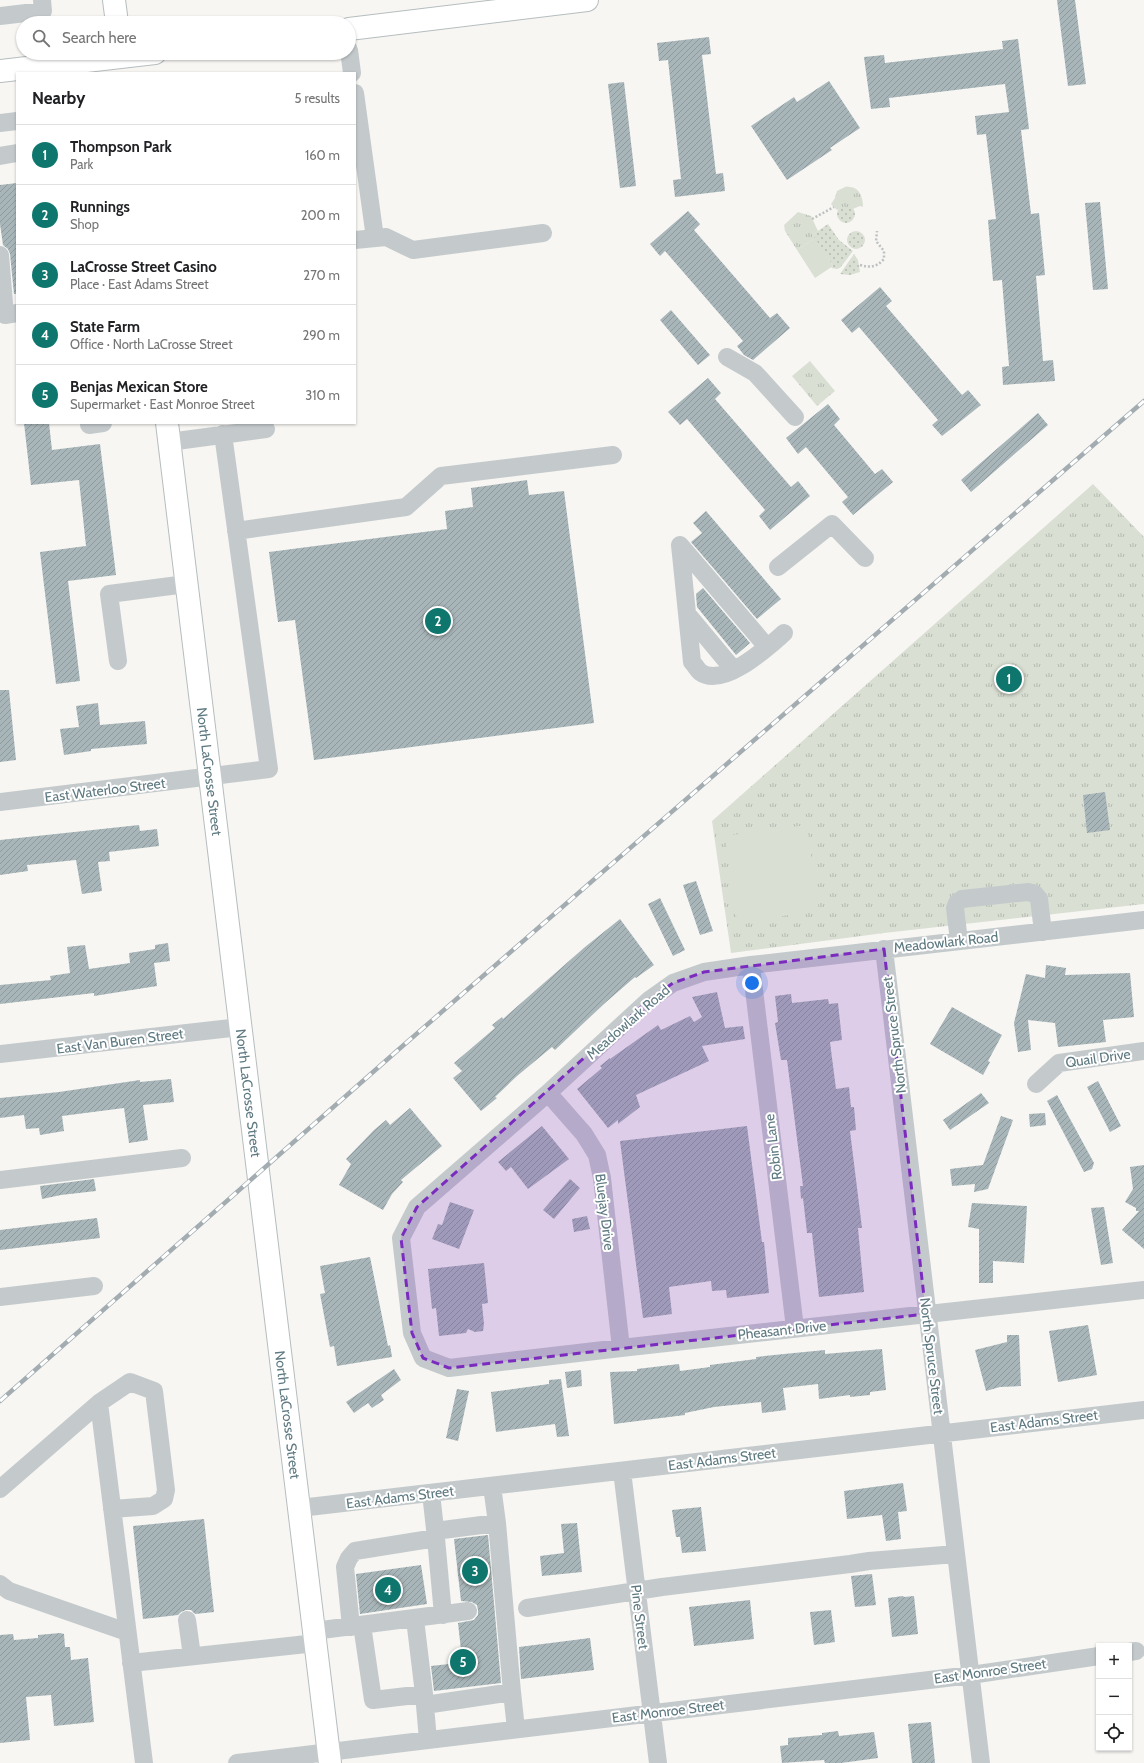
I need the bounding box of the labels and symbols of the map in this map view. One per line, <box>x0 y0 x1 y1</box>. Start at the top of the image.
pin: 2 <box>425 606 451 636</box>
pin: 1 <box>996 664 1022 694</box>
street label: North LaCrosse Street <box>193 706 226 837</box>
street label: East Waterloo Street <box>44 774 167 806</box>
street label: Meadowlark Road <box>893 928 999 956</box>
your location <box>742 973 762 993</box>
street label: North Spruce Street <box>878 975 910 1094</box>
street label: Meadowlark Road <box>583 981 673 1063</box>
street label: East Van Buren Street <box>55 1024 185 1058</box>
street label: North LaCrosse Street <box>232 1028 265 1159</box>
street label: Quail Drive <box>1064 1045 1132 1071</box>
street label: Robin Lane <box>760 1113 786 1181</box>
street label: Bluejay Drive <box>591 1173 619 1251</box>
street label: North Spruce Street <box>916 1297 948 1416</box>
street label: Pheasant Drive <box>737 1316 827 1344</box>
street label: North LaCrosse Street <box>271 1349 304 1480</box>
street label: East Adams Street <box>989 1405 1099 1437</box>
street label: East Adams Street <box>667 1443 777 1475</box>
street label: East Adams Street <box>345 1481 455 1513</box>
pin: 3 <box>462 1556 488 1586</box>
pin: 4 <box>375 1575 401 1605</box>
street label: Pine Street <box>627 1584 653 1651</box>
pin: 5 <box>450 1647 476 1677</box>
street label: East Monroe Street <box>933 1654 1048 1688</box>
street label: East Monroe Street <box>611 1695 726 1727</box>

